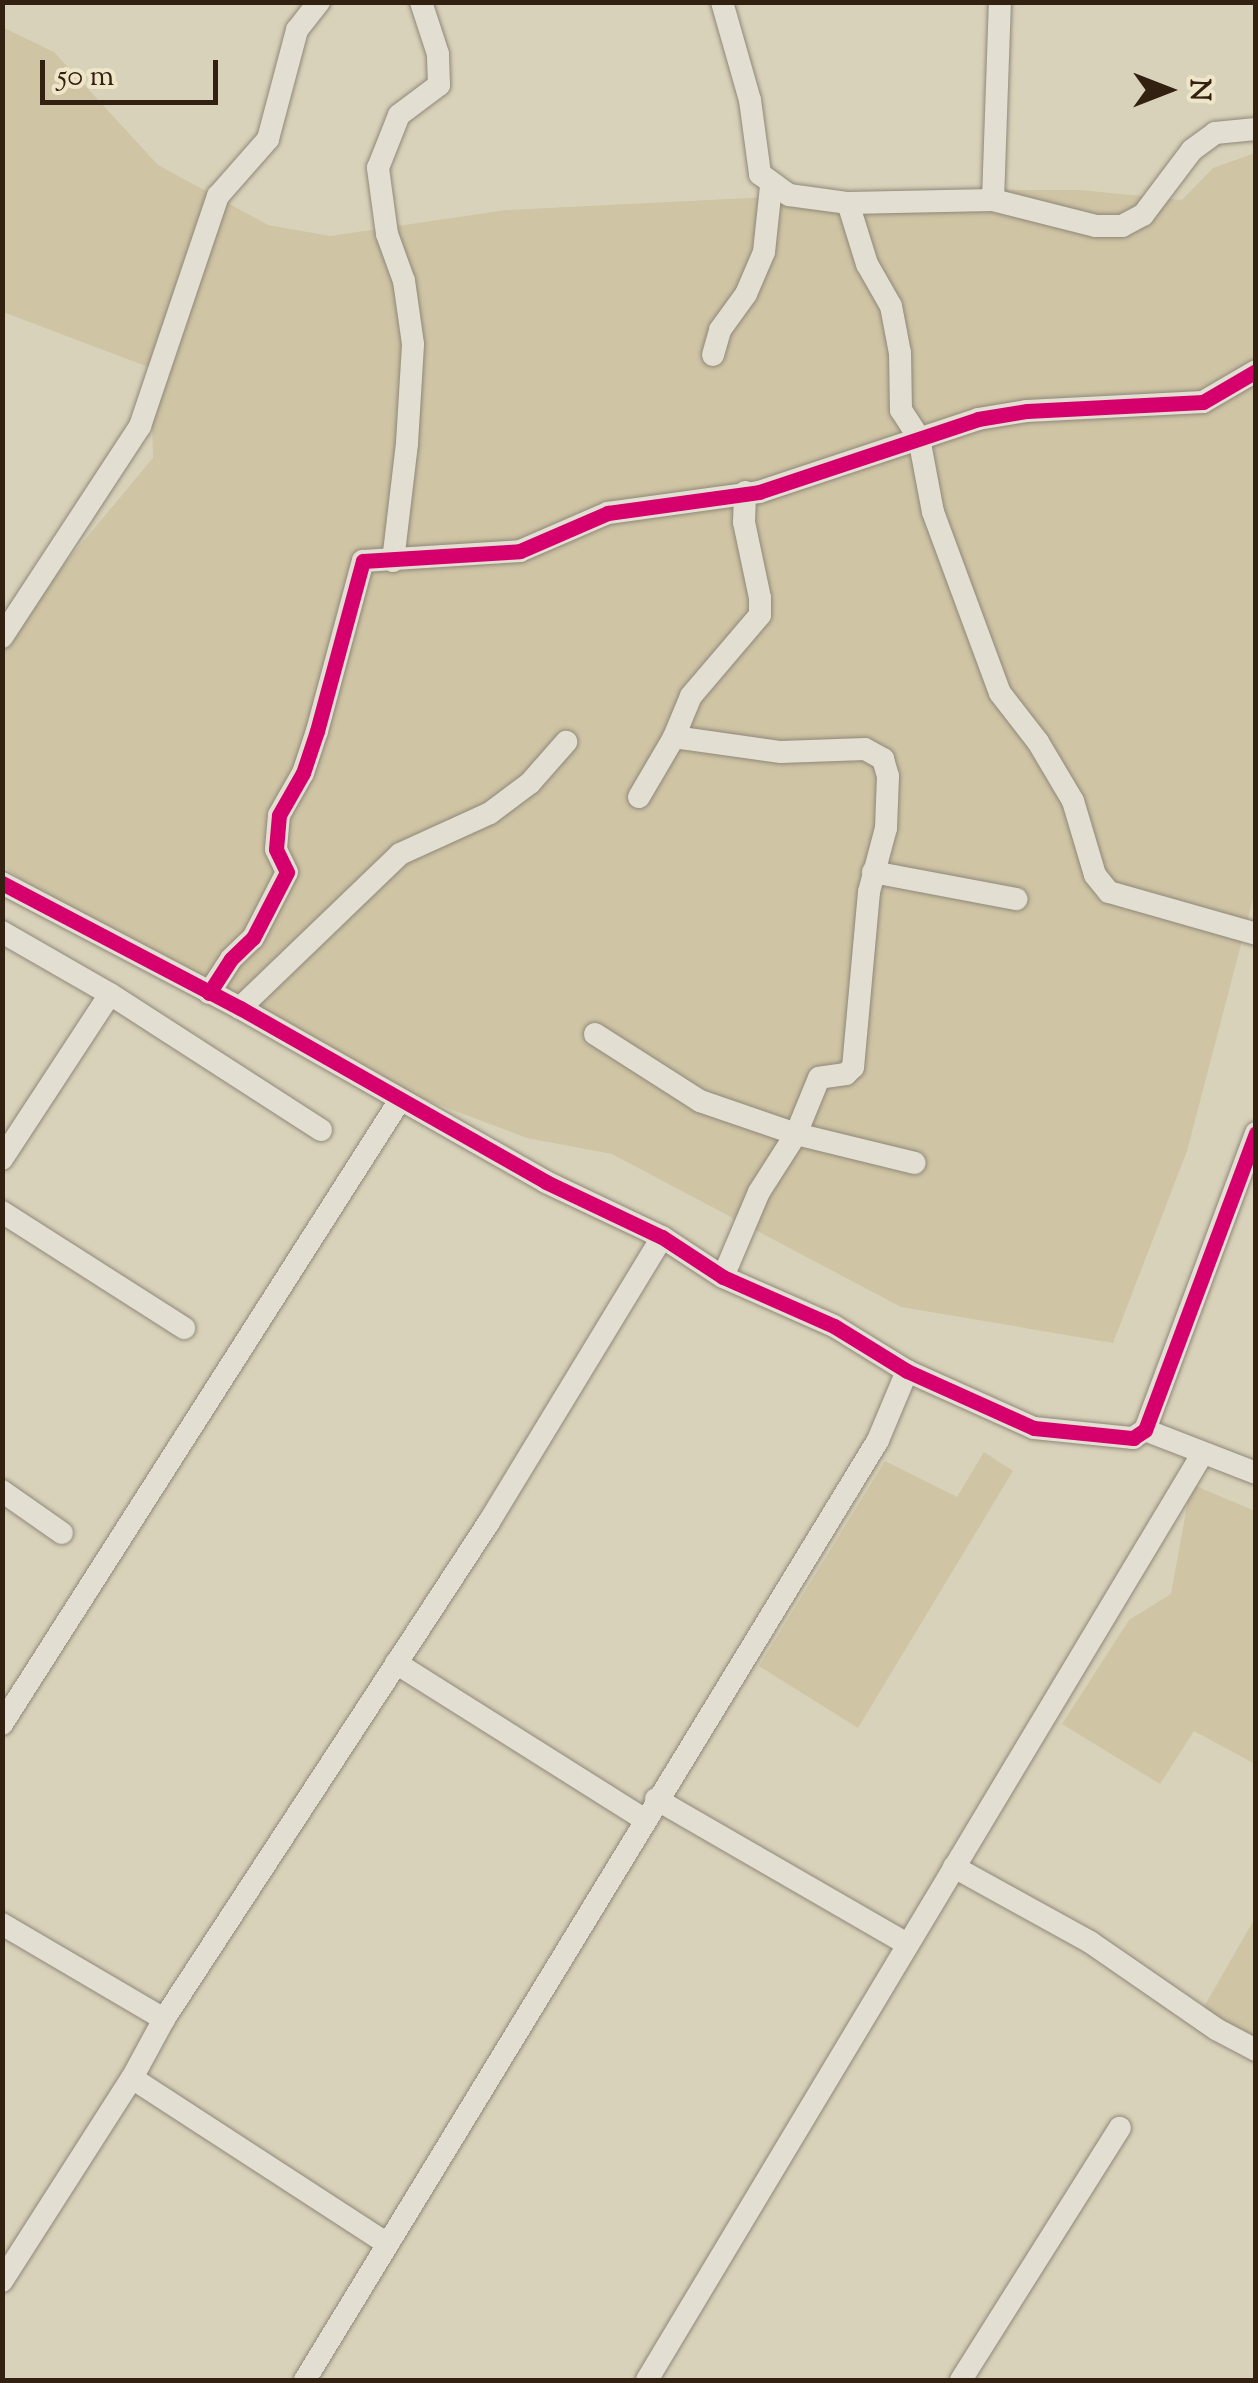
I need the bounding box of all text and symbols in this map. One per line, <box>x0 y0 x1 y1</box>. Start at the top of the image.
scale bar <box>45 40 222 102</box>
north arrow <box>1118 40 1218 140</box>
text: 50 m <box>57 56 114 99</box>
text: N <box>1178 79 1218 101</box>

